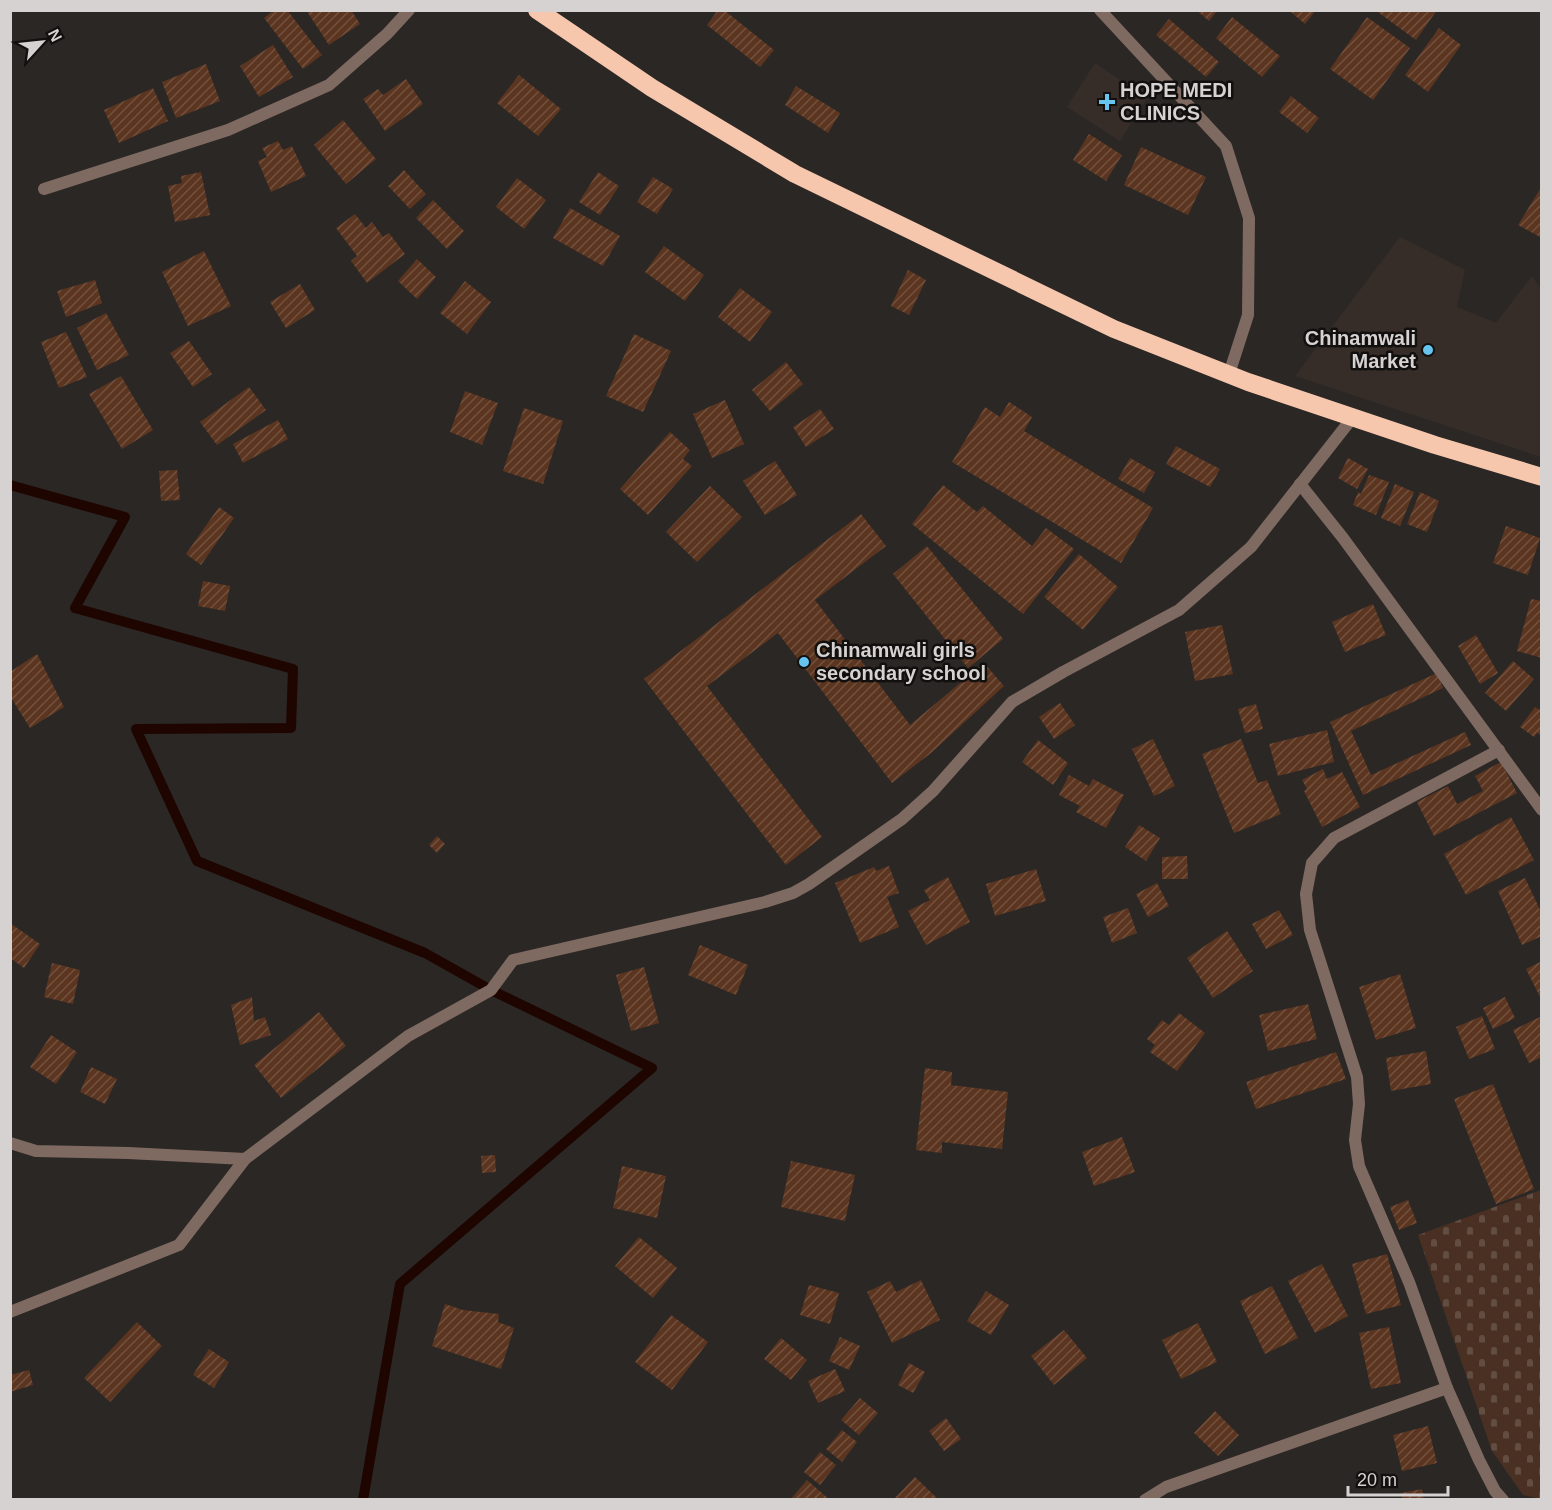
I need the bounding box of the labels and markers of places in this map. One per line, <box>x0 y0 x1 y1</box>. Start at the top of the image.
place label: HOPE MEDI CLINICS <box>1120 79 1232 124</box>
marker: HOPE MEDI CLINICS <box>1098 93 1116 111</box>
place label: Chinamwali Market <box>1305 327 1416 372</box>
marker: Chinamwali Market <box>1421 343 1435 357</box>
place label: Chinamwali girls secondary school <box>816 639 986 684</box>
marker: Chinamwali girls secondary school <box>797 655 811 669</box>

